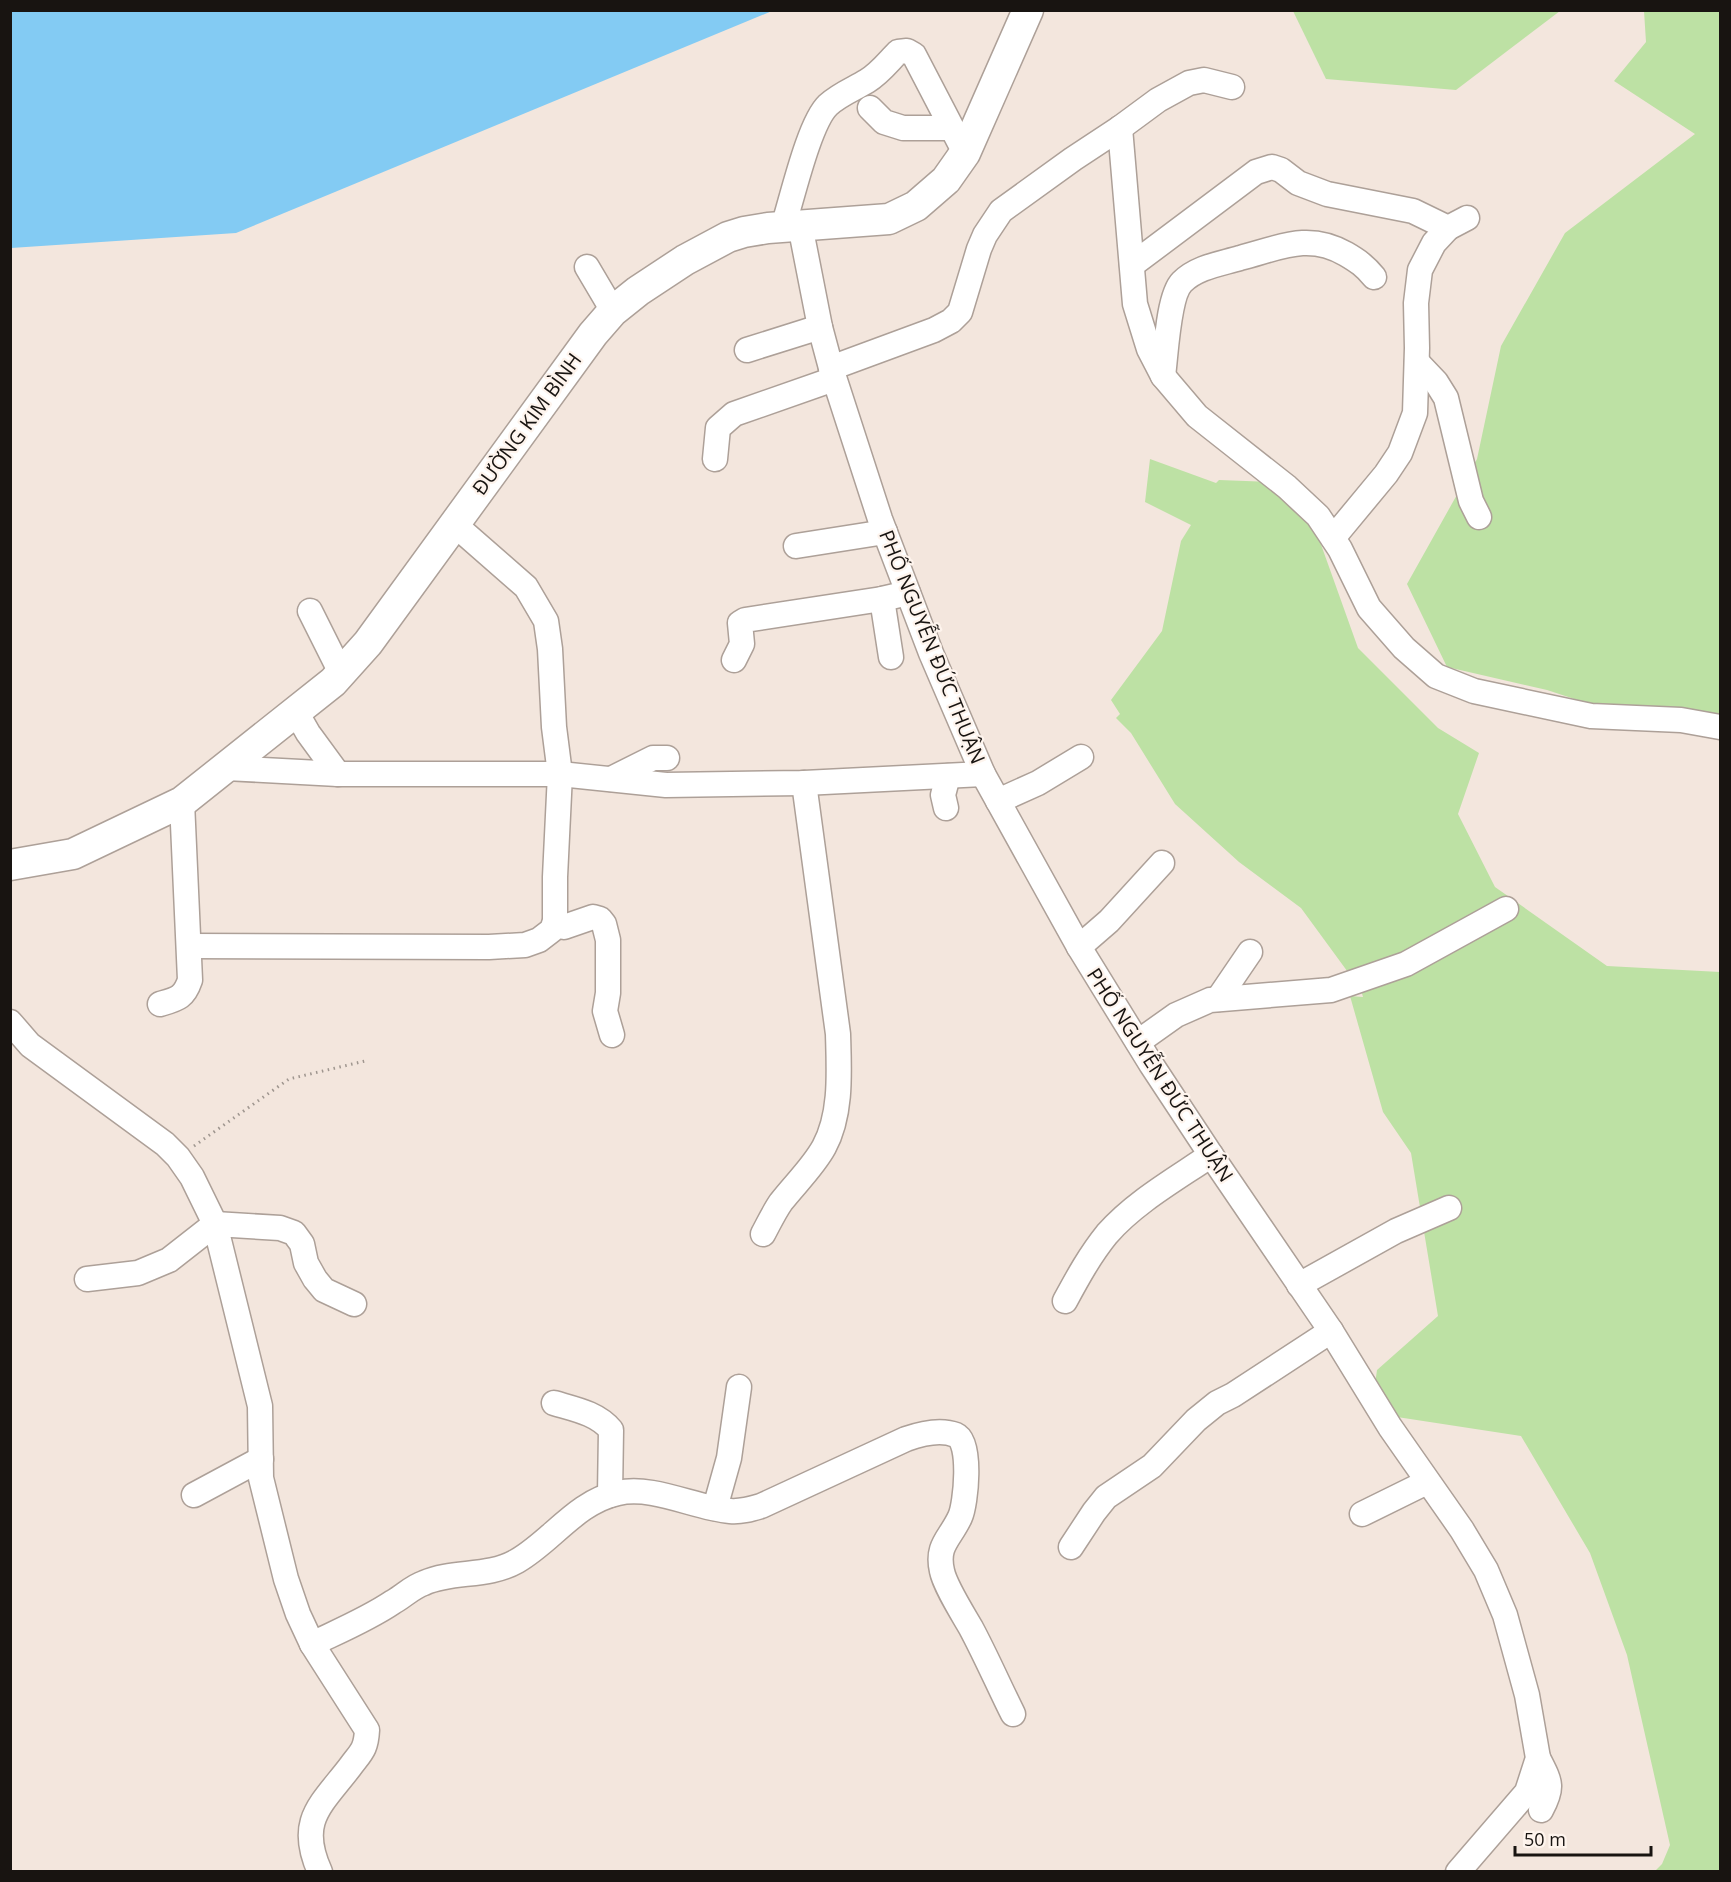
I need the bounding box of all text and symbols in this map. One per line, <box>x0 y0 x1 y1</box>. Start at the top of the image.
street label: ĐƯỜNG KIM BÌNH <box>466 347 587 500</box>
street label: PHỐ NGUYỄN ĐỨC THUẬN <box>873 526 992 768</box>
street label: PHỐ NGUYỄN ĐỨC THUẬN <box>1081 963 1240 1187</box>
scale bar <box>1515 1819 1652 1857</box>
text: 50 m <box>1524 1827 1566 1851</box>

